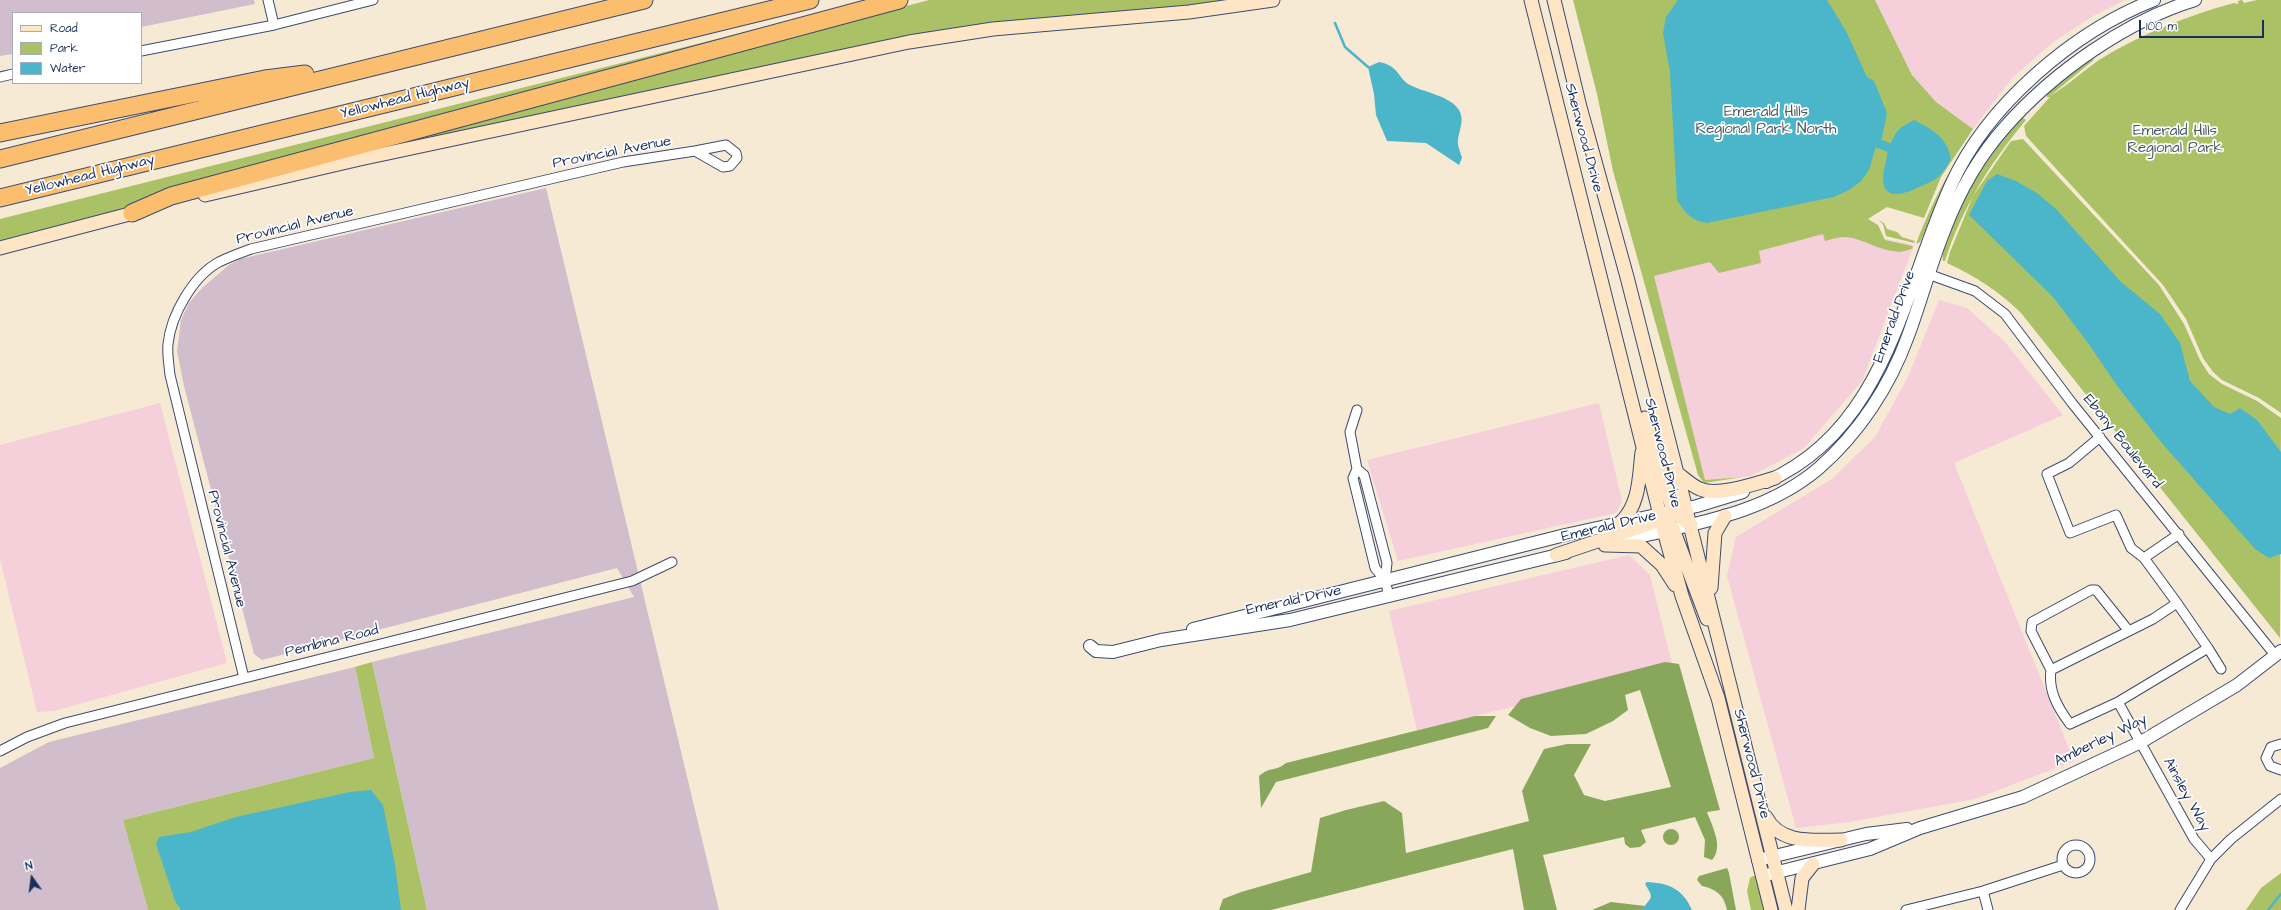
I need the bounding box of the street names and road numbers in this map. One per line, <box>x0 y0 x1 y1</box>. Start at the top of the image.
street label: Yellowhead Highway <box>338 74 472 124</box>
street label: Sherwood Drive <box>1560 81 1606 195</box>
street label: Provincial Avenue <box>551 133 673 173</box>
street label: Yellowhead Highway <box>23 151 157 201</box>
street label: Provincial Avenue <box>234 203 356 249</box>
street label: Emerald Drive <box>1870 268 1920 366</box>
street label: Ebony Boulevard <box>2078 391 2166 493</box>
street label: Sherwood Drive <box>1640 396 1684 510</box>
street label: Provincial Avenue <box>203 488 249 610</box>
street label: Emerald Drive <box>1560 507 1658 547</box>
street label: Emerald Drive <box>1245 582 1343 620</box>
street label: Pembina Road <box>283 622 381 662</box>
street label: Sherwood Drive <box>1729 707 1773 821</box>
street label: Amberley Way <box>2052 711 2150 771</box>
street label: Ainsley Way <box>2158 755 2214 835</box>

